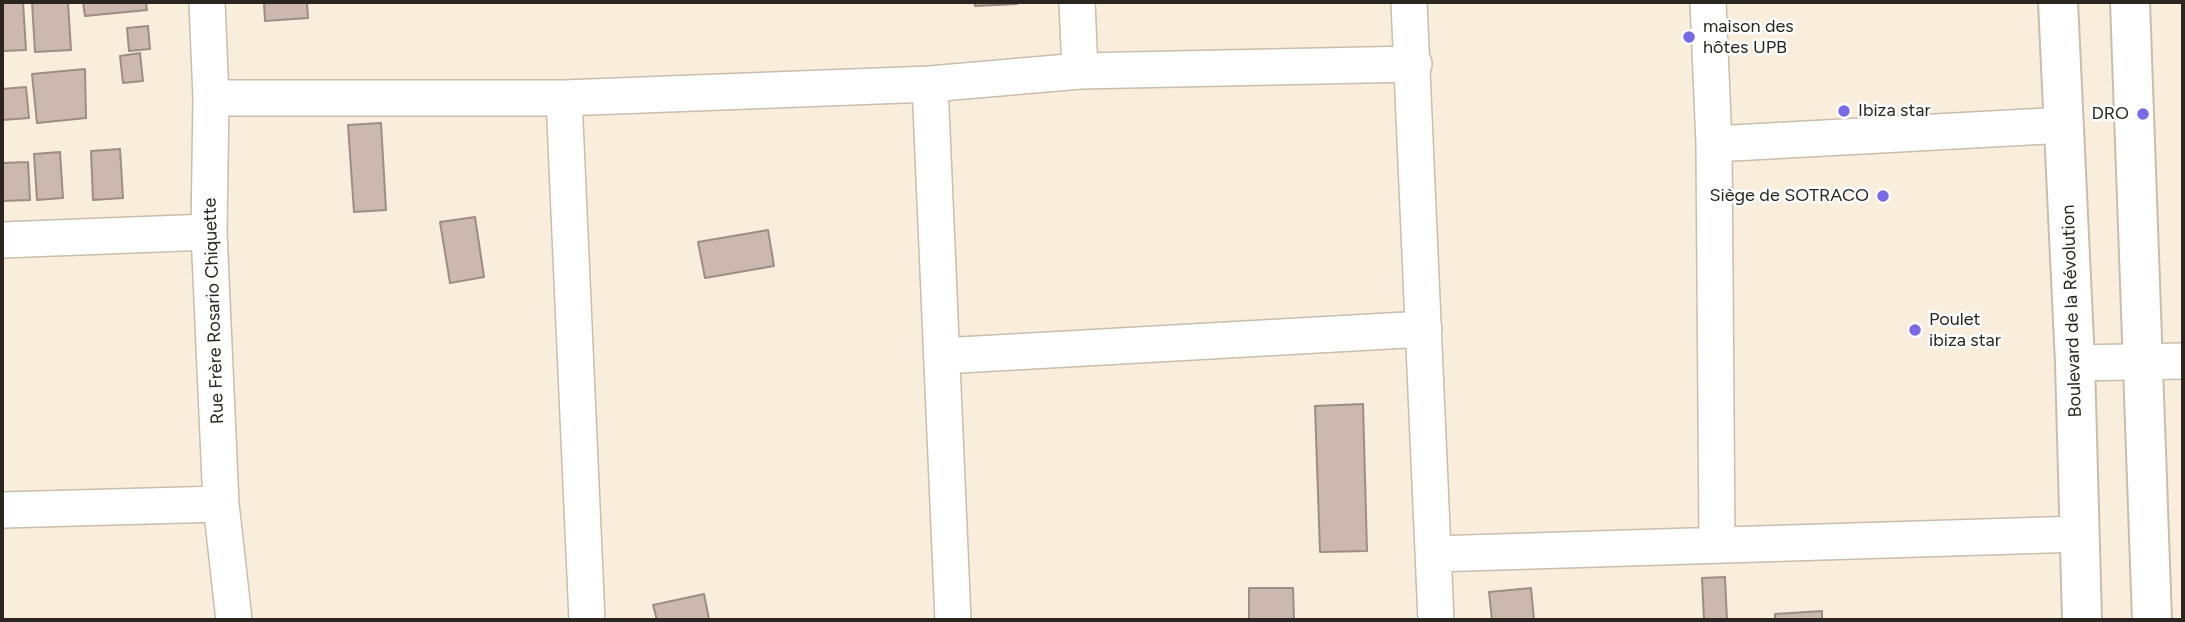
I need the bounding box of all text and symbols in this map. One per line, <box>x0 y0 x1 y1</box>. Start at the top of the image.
place label: maison des hôtes UPB <box>1703 16 1794 58</box>
marker: maison des hôtes UPB <box>1681 29 1697 45</box>
place label: Ibiza star <box>1858 100 1930 122</box>
marker: Ibiza star <box>1836 103 1852 119</box>
place label: DRO <box>2091 103 2129 125</box>
marker: DRO <box>2135 106 2151 122</box>
place label: Siège de SOTRACO <box>1709 185 1869 207</box>
marker: Siège de SOTRACO <box>1875 188 1891 204</box>
street label: Rue Frère Rosario Chiquette <box>199 197 229 425</box>
street label: Boulevard de la Révolution <box>2057 204 2087 418</box>
place label: Poulet ibiza star <box>1929 309 2001 352</box>
marker: Poulet ibiza star <box>1907 322 1923 338</box>

